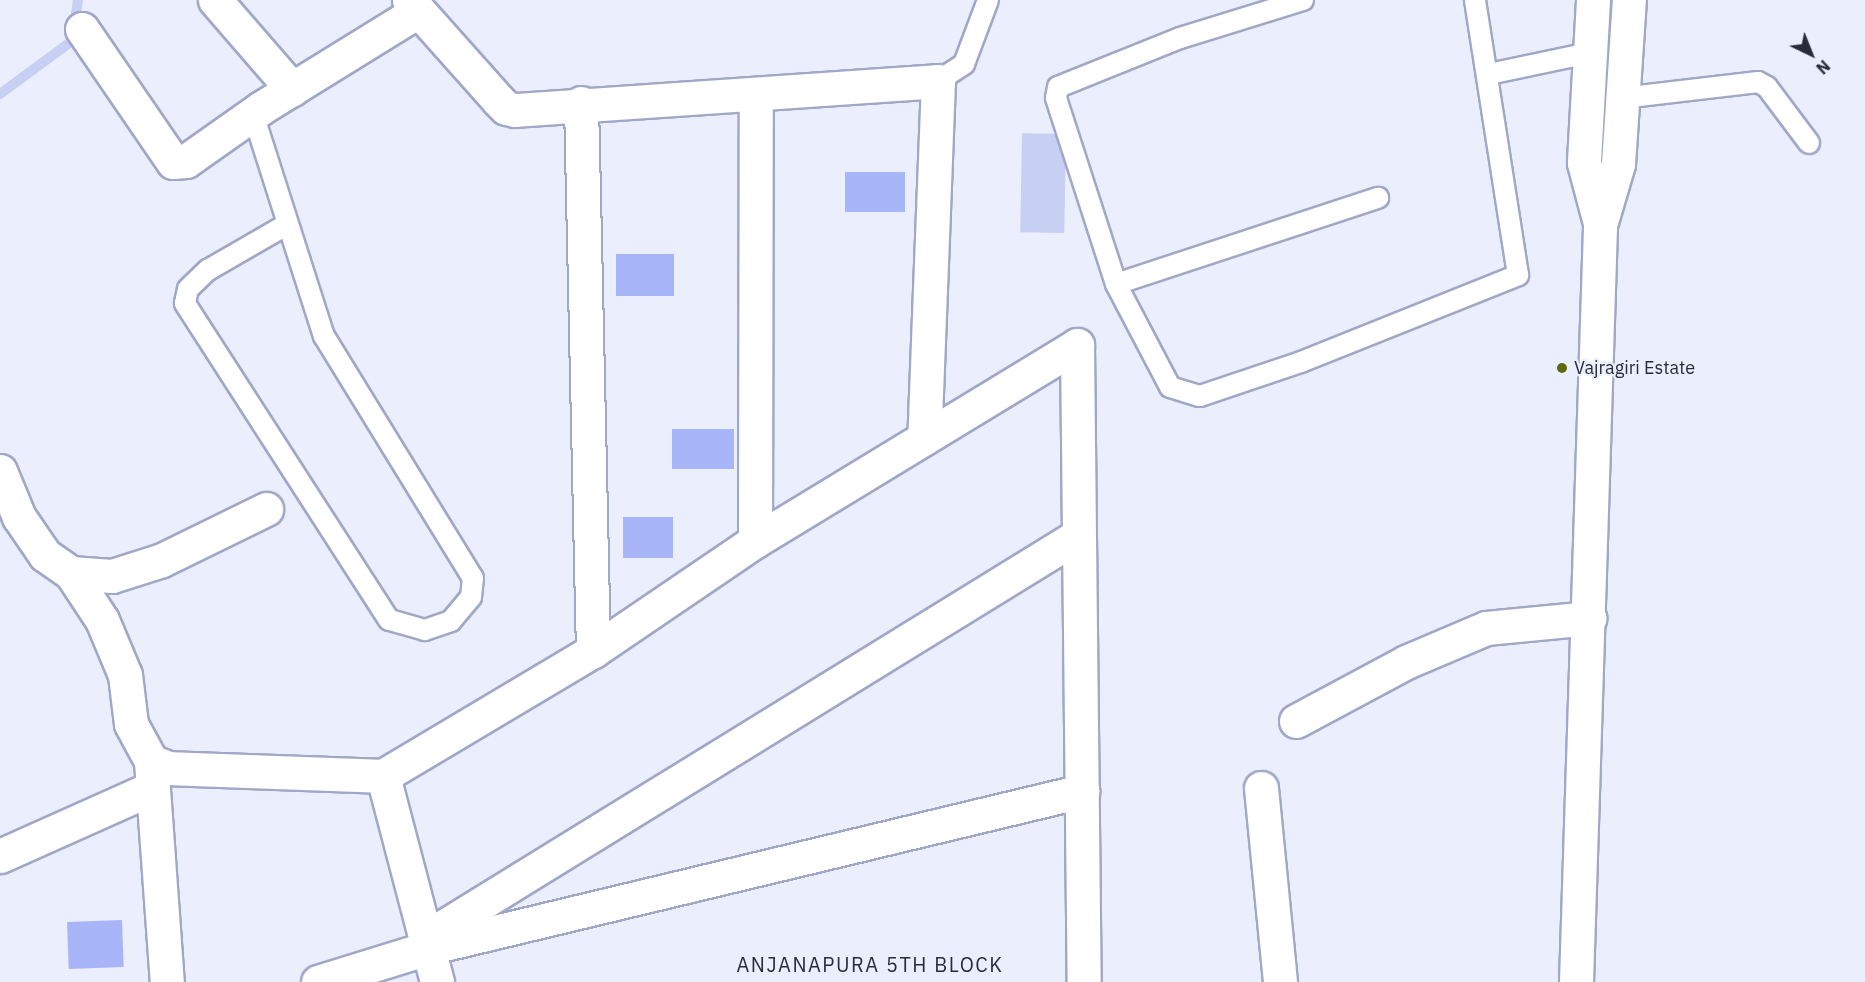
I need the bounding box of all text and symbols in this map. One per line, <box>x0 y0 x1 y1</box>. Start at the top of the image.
north arrow <box>1781 24 1841 84</box>
text: N <box>1812 56 1834 78</box>
place label: Vajragiri Estate <box>1574 357 1695 379</box>
marker: Vajragiri Estate <box>1555 361 1569 375</box>
district label: ANJANAPURA 5TH BLOCK <box>737 952 1003 976</box>

